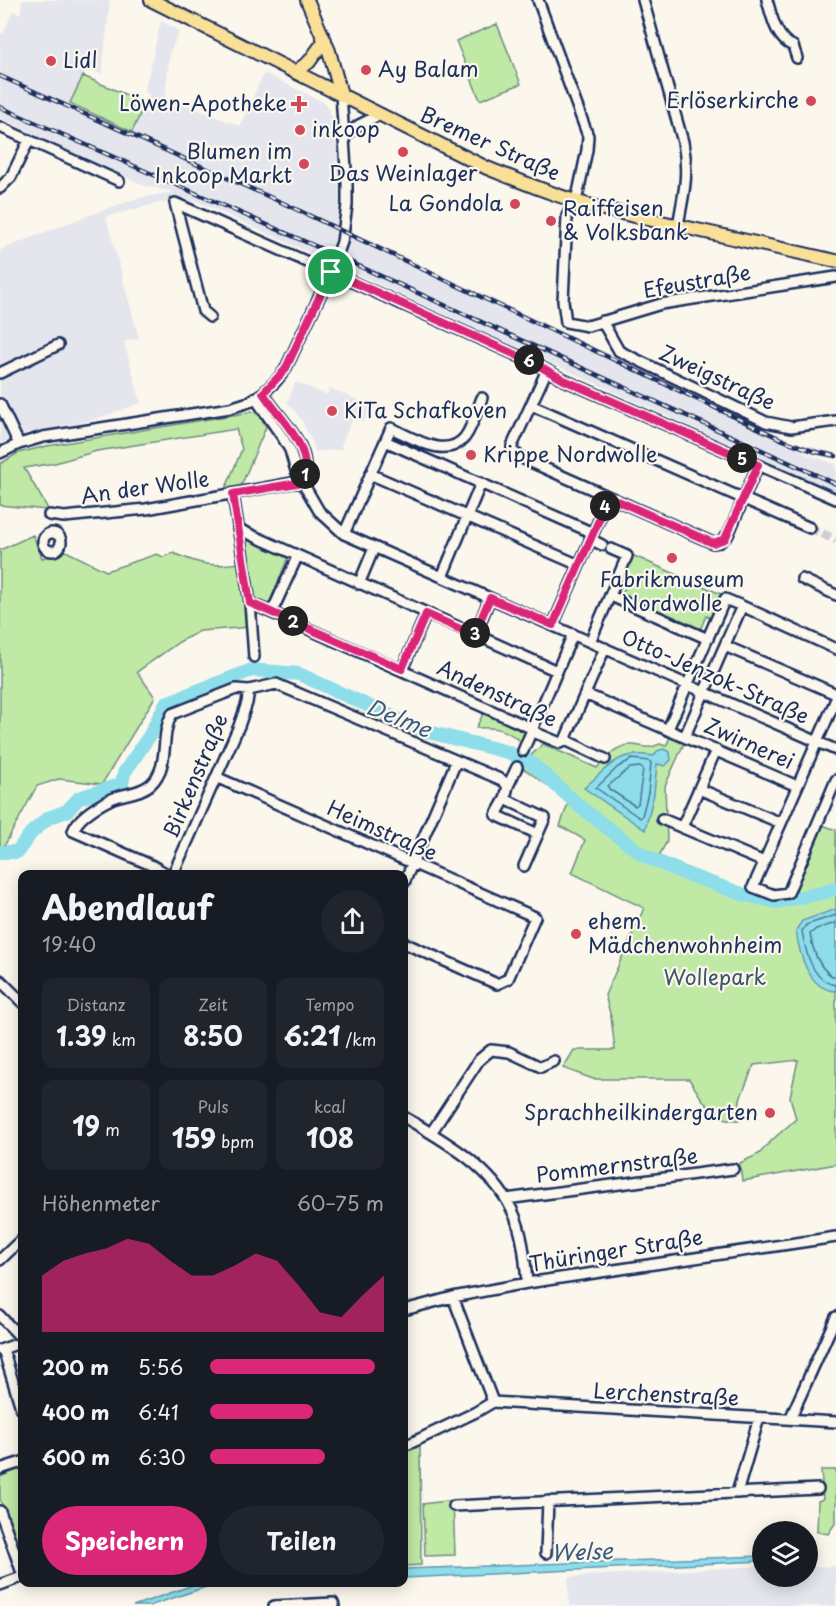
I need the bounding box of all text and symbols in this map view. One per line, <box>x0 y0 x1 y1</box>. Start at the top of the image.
place label: Lidl <box>63 43 98 75</box>
place label: Ay Balam <box>378 52 479 84</box>
marker: Lidl <box>44 54 58 68</box>
marker: Ay Balam <box>359 63 373 77</box>
place label: Erlöserkirche <box>666 83 799 115</box>
place label: Löwen-Apotheke <box>119 86 287 118</box>
marker: Erlöserkirche <box>804 94 818 108</box>
marker: Löwen-Apotheke <box>292 97 306 111</box>
street label: Bremer Straße <box>416 97 566 187</box>
place label: inkoop <box>312 112 380 144</box>
marker: inkoop <box>293 123 307 137</box>
place label: Blumen im Inkoop Markt <box>155 134 292 190</box>
marker: Das Weinlager <box>396 145 410 159</box>
place label: Das Weinlager <box>328 156 478 188</box>
marker: Blumen im Inkoop Markt <box>297 157 311 171</box>
place label: La Gondola <box>389 186 503 218</box>
place label: Raiffeisen & Volksbank <box>563 191 689 247</box>
marker: La Gondola <box>508 197 522 211</box>
marker: Raiffeisen & Volksbank <box>544 214 558 228</box>
pin <box>305 246 356 297</box>
icon: arrive <box>314 255 347 288</box>
street label: Efeustraße <box>640 255 753 305</box>
street label: Zweigstraße <box>655 335 781 417</box>
pin: 6 <box>514 345 544 375</box>
text: 6 <box>523 348 535 372</box>
place label: KiTa Schafkoven <box>344 393 507 425</box>
marker: KiTa Schafkoven <box>325 404 339 418</box>
place label: Krippe Nordwolle <box>483 437 657 469</box>
pin: 5 <box>727 443 757 473</box>
text: 5 <box>737 446 747 470</box>
marker: Krippe Nordwolle <box>464 448 478 462</box>
pin: 1 <box>290 459 320 489</box>
street label: An der Wolle <box>79 461 211 511</box>
text: 1 <box>301 462 309 486</box>
pin: 4 <box>590 491 620 521</box>
text: 4 <box>600 494 610 518</box>
marker: Fabrikmuseum Nordwolle <box>665 551 679 565</box>
place label: Fabrikmuseum Nordwolle <box>600 562 744 618</box>
pin: 2 <box>278 606 308 636</box>
text: 2 <box>287 609 299 633</box>
pin: 3 <box>460 618 490 648</box>
street label: Otto-Jenzok-Straße <box>617 619 815 731</box>
text: 3 <box>470 621 480 645</box>
street label: Andenstraße <box>433 650 563 734</box>
water label: Delme <box>362 689 438 745</box>
street label: Birkenstraße <box>153 708 235 843</box>
street label: Zwirnerei <box>700 708 800 776</box>
street label: Heimstraße <box>323 791 443 868</box>
text: Abendlauf <box>42 881 213 931</box>
button: share <box>321 890 384 953</box>
place label: ehem. Mädchenwohnheim <box>588 904 782 960</box>
marker: ehem. Mädchenwohnheim <box>569 927 583 941</box>
text: 19:40 <box>42 929 96 959</box>
park label: Wollepark <box>664 960 767 992</box>
text: Distanz <box>67 992 125 1016</box>
text: Zeit <box>198 992 228 1016</box>
text: Tempo <box>306 992 354 1016</box>
text: 1.39 <box>56 1016 107 1055</box>
text: 8:50 <box>183 1016 243 1055</box>
text: 6:21 <box>284 1016 340 1055</box>
text: km <box>107 1027 136 1051</box>
text: /km <box>340 1027 376 1051</box>
text: Puls <box>198 1094 228 1118</box>
text: kcal <box>314 1094 346 1118</box>
place label: Sprachheilkindergarten <box>524 1095 758 1127</box>
text: 19 <box>72 1106 100 1145</box>
marker: Sprachheilkindergarten <box>763 1106 777 1120</box>
text: m <box>100 1117 120 1141</box>
text: 159 <box>172 1118 216 1157</box>
text: 108 <box>306 1118 354 1157</box>
text: bpm <box>216 1129 254 1153</box>
street label: Pommernstraße <box>534 1138 699 1190</box>
text: Höhenmeter <box>42 1188 160 1218</box>
text: 60–75 m <box>297 1188 384 1218</box>
street label: Thüringer Straße <box>526 1219 705 1279</box>
text: 200 m <box>42 1352 109 1382</box>
text: 5:56 <box>138 1352 183 1382</box>
street label: Lerchenstraße <box>592 1373 740 1413</box>
text: 400 m <box>42 1397 110 1427</box>
text: 6:41 <box>138 1397 179 1427</box>
text: 600 m <box>42 1442 110 1472</box>
text: 6:30 <box>138 1442 186 1472</box>
button: Speichern <box>42 1506 207 1575</box>
button: Teilen <box>219 1506 384 1575</box>
map controls <box>752 1521 818 1587</box>
button: layers <box>752 1521 818 1587</box>
water label: Welse <box>551 1533 614 1568</box>

